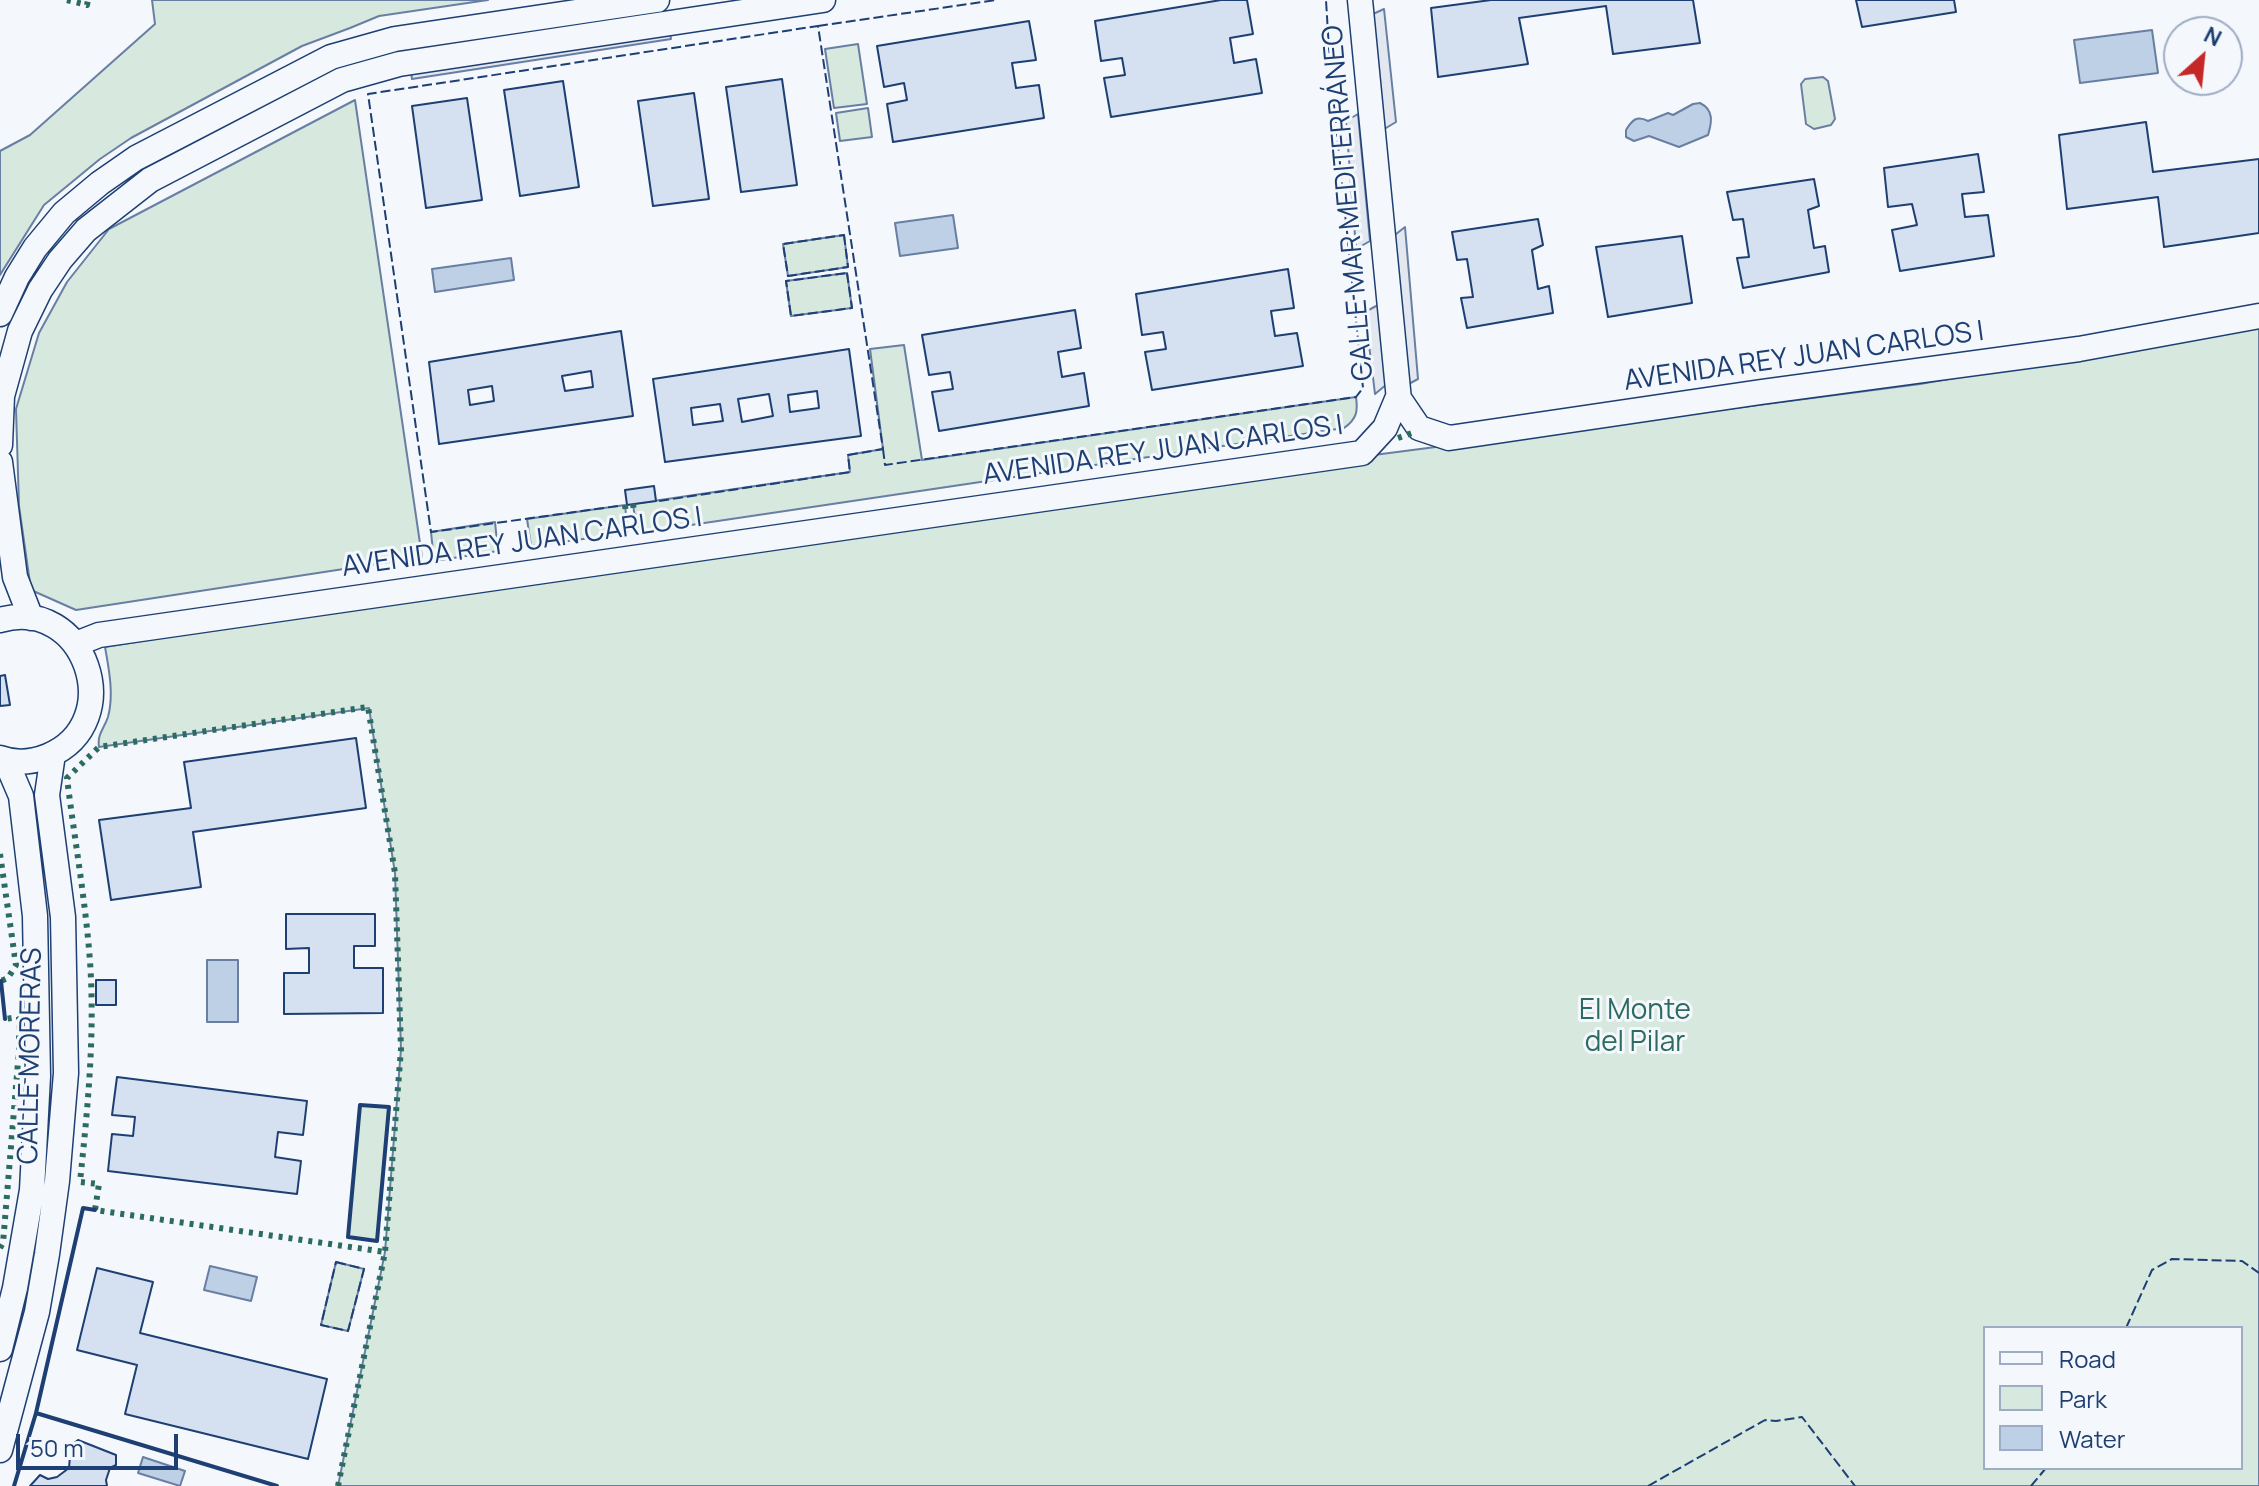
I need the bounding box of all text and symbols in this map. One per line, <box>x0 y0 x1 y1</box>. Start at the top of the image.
north arrow <box>2163 16 2243 96</box>
text: N <box>2199 19 2227 53</box>
street label: CALLE MAR MEDITERRÁNEO <box>1317 24 1381 382</box>
street label: AVENIDA REY JUAN CARLOS I <box>1622 315 1986 399</box>
street label: AVENIDA REY JUAN CARLOS I <box>981 409 1345 493</box>
street label: AVENIDA REY JUAN CARLOS I <box>340 501 704 585</box>
street label: CALLE MORERAS <box>12 947 50 1165</box>
park label: El Monte del Pilar <box>1579 994 1691 1060</box>
legend <box>1983 1326 2243 1470</box>
text: Road <box>2059 1342 2116 1375</box>
text: Park <box>2059 1382 2107 1415</box>
scale bar <box>20 1418 182 1468</box>
text: Water <box>2059 1422 2126 1455</box>
text: 50 m <box>30 1431 84 1464</box>

